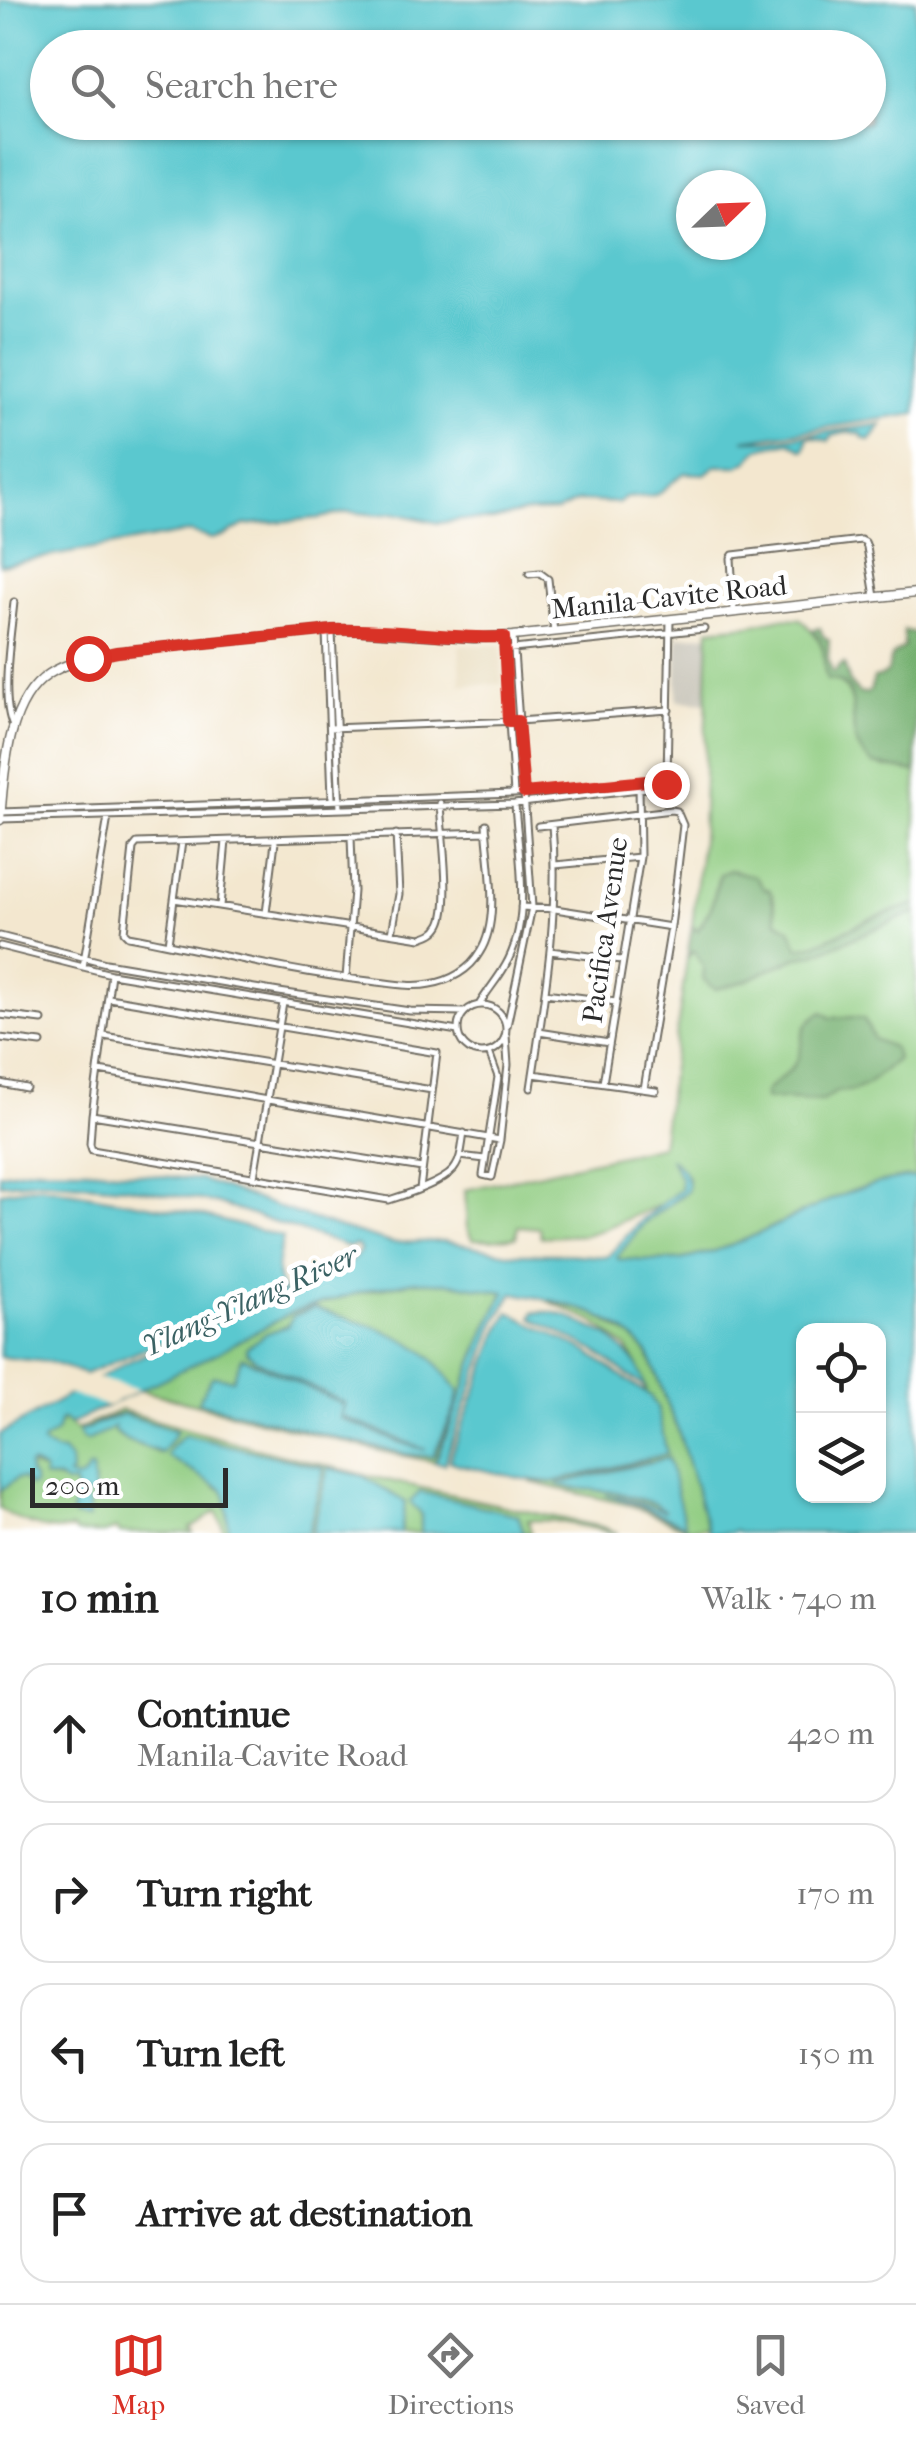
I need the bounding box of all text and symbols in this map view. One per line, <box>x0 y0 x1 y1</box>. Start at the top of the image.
search box <box>30 30 886 140</box>
icon: search <box>65 58 120 113</box>
text: Search here <box>145 63 338 108</box>
north arrow <box>676 170 766 260</box>
street label: Manila-Cavite Road <box>550 568 789 626</box>
route start <box>66 636 112 682</box>
route end <box>644 762 690 808</box>
street label: Pacifica Avenue <box>576 835 634 1025</box>
water label: Ylang-Ylang River <box>137 1237 365 1364</box>
map controls <box>796 1323 886 1503</box>
button: locate <box>796 1323 886 1413</box>
button: layers <box>796 1413 886 1503</box>
scale bar <box>30 1463 228 1508</box>
text: 200 m <box>45 1469 120 1502</box>
text: 10 min <box>40 1574 159 1623</box>
text: Walk · 740 m <box>702 1580 876 1617</box>
text: Continue <box>137 1692 290 1737</box>
icon: ahead <box>42 1706 97 1761</box>
text: 420 m <box>788 1715 874 1752</box>
text: Manila-Cavite Road <box>137 1737 407 1774</box>
icon: right <box>42 1866 97 1921</box>
text: Turn right <box>137 1871 312 1916</box>
text: 170 m <box>796 1875 874 1912</box>
icon: left <box>42 2026 97 2081</box>
text: Turn left <box>137 2031 285 2076</box>
text: 150 m <box>798 2035 874 2072</box>
icon: arrive <box>42 2186 97 2241</box>
text: Arrive at destination <box>137 2191 473 2236</box>
tab: Map <box>111 2328 166 2421</box>
tab: Directions <box>388 2328 514 2421</box>
tab: Saved <box>736 2328 805 2421</box>

